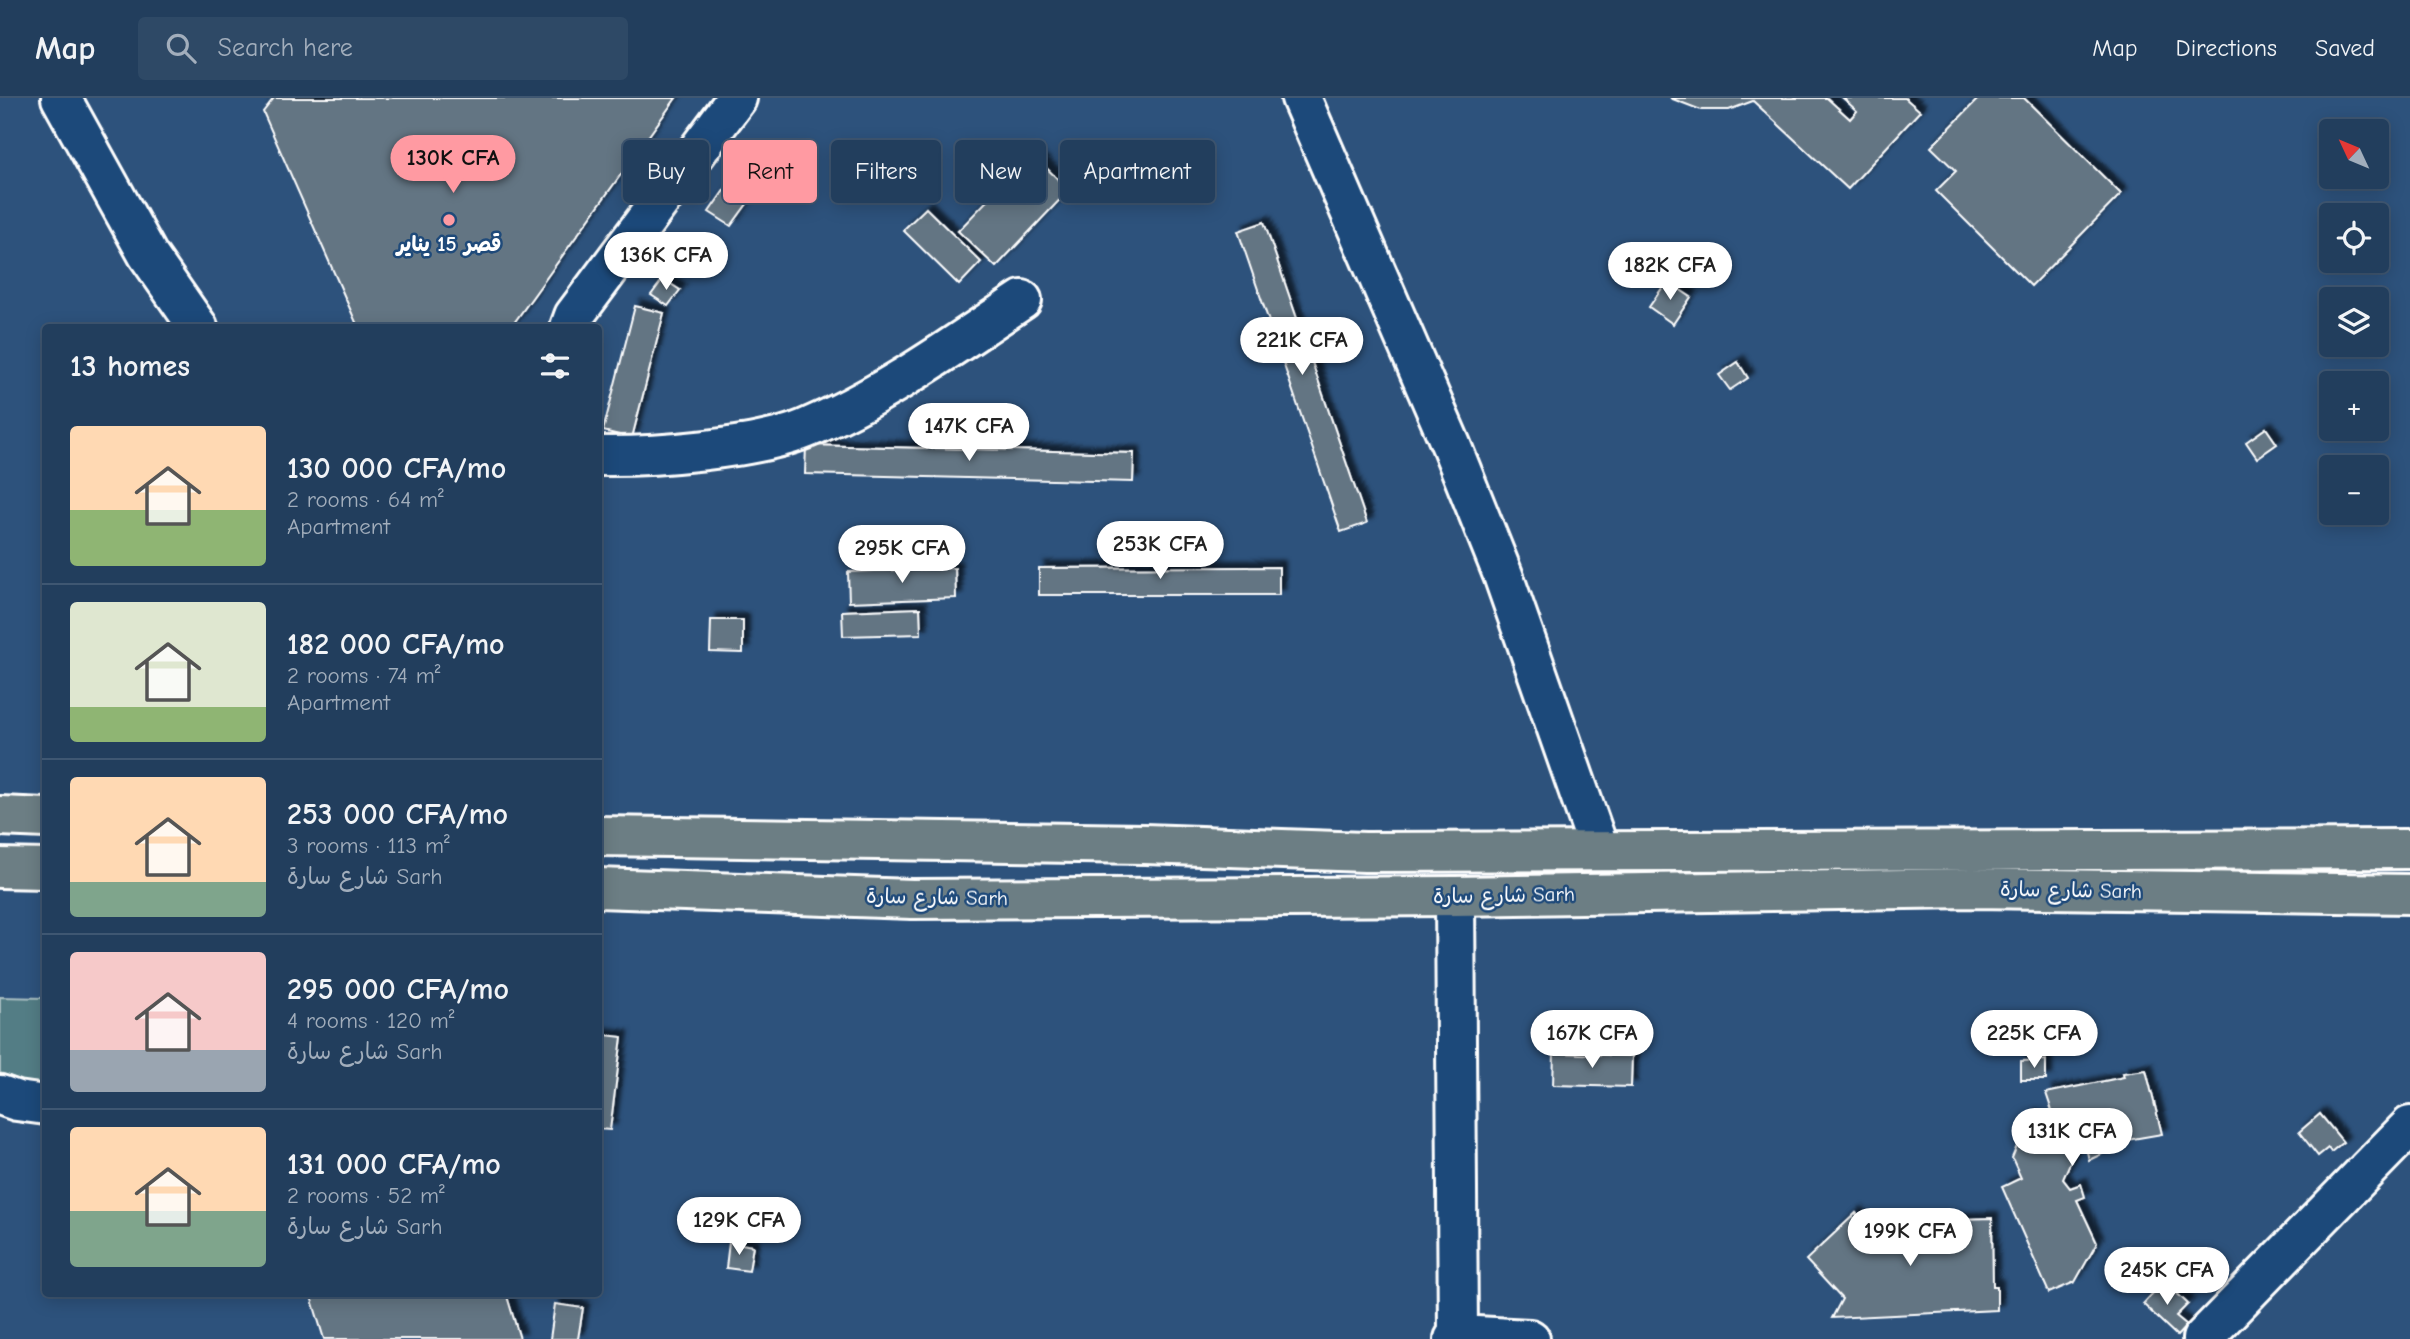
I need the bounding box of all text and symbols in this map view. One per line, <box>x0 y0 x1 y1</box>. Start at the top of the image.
search box <box>138 17 628 80</box>
text: Map <box>35 29 96 67</box>
icon: search <box>162 29 200 67</box>
text: Search here <box>218 33 353 63</box>
text: Map <box>2092 34 2138 62</box>
text: Directions <box>2176 34 2277 62</box>
text: Saved <box>2315 34 2375 62</box>
north arrow <box>2319 119 2389 189</box>
map controls <box>2319 119 2389 525</box>
pin: 130K CFA <box>381 136 525 195</box>
chip: Buy <box>623 140 709 203</box>
chip: Rent <box>723 140 817 203</box>
chip: Filters <box>831 140 941 203</box>
chip: New <box>955 140 1046 203</box>
chip: Apartment <box>1060 140 1215 203</box>
text: 130K CFA <box>406 144 500 171</box>
button: locate <box>2319 203 2389 273</box>
marker: قصر 15 يناير <box>441 212 457 228</box>
place label: قصر 15 يناير <box>395 232 501 257</box>
pin: 136K CFA <box>594 232 738 292</box>
text: 136K CFA <box>620 241 712 268</box>
pin: 182K CFA <box>1598 242 1742 302</box>
text: 182K CFA <box>1624 251 1716 278</box>
button: layers <box>2319 287 2389 357</box>
pin: 221K CFA <box>1230 317 1374 377</box>
text: 221K CFA <box>1256 326 1348 353</box>
icon: filters <box>536 347 574 385</box>
text: 13 homes <box>70 349 190 384</box>
button: + <box>2319 371 2389 441</box>
pin: 147K CFA <box>897 404 1041 463</box>
text: 147K CFA <box>924 412 1014 439</box>
text: 130 000 CFA/mo <box>287 451 506 486</box>
icon: home <box>126 454 210 538</box>
button: − <box>2319 455 2389 525</box>
text: 2 rooms · 64 m² <box>287 486 444 513</box>
text: Apartment <box>287 513 390 540</box>
pin: 253K CFA <box>1088 522 1232 581</box>
pin: 295K CFA <box>830 526 974 585</box>
text: 253K CFA <box>1113 530 1207 557</box>
text: 295K CFA <box>854 534 950 561</box>
text: 182 000 CFA/mo <box>287 627 505 662</box>
icon: home <box>126 630 210 714</box>
text: 2 rooms · 74 m² <box>287 662 440 689</box>
text: Apartment <box>287 689 390 716</box>
text: 253 000 CFA/mo <box>287 797 508 832</box>
icon: home <box>126 805 210 889</box>
text: 3 rooms · 113 m² <box>287 832 450 859</box>
text: شارع سارة Sarh <box>287 863 443 890</box>
street label: شارع سارة Sarh <box>2000 877 2142 906</box>
street label: شارع سارة Sarh <box>1433 882 1575 911</box>
street label: شارع سارة Sarh <box>866 884 1008 913</box>
text: 295 000 CFA/mo <box>287 972 509 1007</box>
icon: home <box>126 980 210 1064</box>
text: 4 rooms · 120 m² <box>287 1007 454 1034</box>
pin: 167K CFA <box>1520 1010 1664 1070</box>
pin: 225K CFA <box>1962 1010 2106 1070</box>
text: 167K CFA <box>1547 1019 1637 1046</box>
text: 225K CFA <box>1987 1019 2081 1046</box>
text: شارع سارة Sarh <box>287 1038 443 1065</box>
pin: 131K CFA <box>2000 1108 2144 1168</box>
text: 131K CFA <box>2028 1117 2116 1144</box>
text: 131 000 CFA/mo <box>287 1147 501 1182</box>
icon: home <box>126 1155 210 1239</box>
text: 2 rooms · 52 m² <box>287 1182 445 1209</box>
pin: 129K CFA <box>667 1198 811 1257</box>
text: 129K CFA <box>693 1206 785 1233</box>
pin: 199K CFA <box>1838 1208 1982 1268</box>
text: شارع سارة Sarh <box>287 1213 443 1240</box>
text: 199K CFA <box>1864 1217 1956 1244</box>
pin: 245K CFA <box>2095 1248 2239 1307</box>
text: 245K CFA <box>2120 1256 2214 1283</box>

